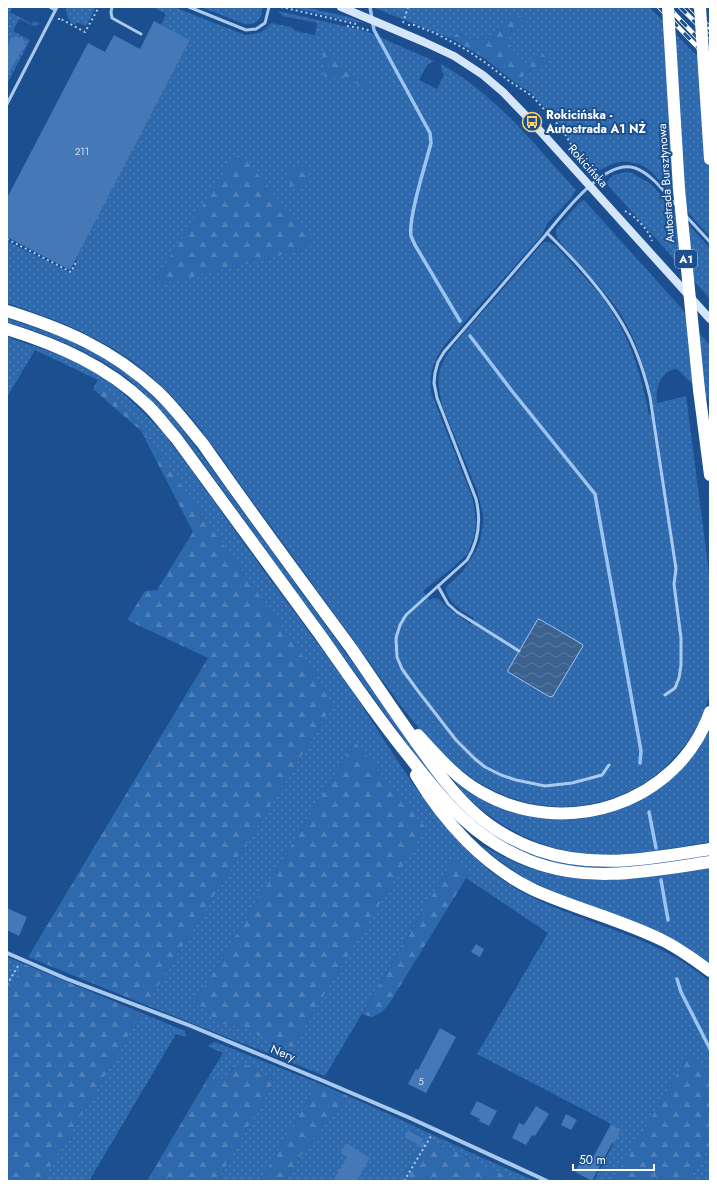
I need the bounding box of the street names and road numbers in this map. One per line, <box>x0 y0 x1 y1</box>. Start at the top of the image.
street label: Autostrada Bursztynowa <box>653 123 679 243</box>
street label: Rokicińska <box>564 140 612 192</box>
road number: A1 <box>675 250 697 268</box>
street label: Nery <box>268 1040 299 1066</box>

